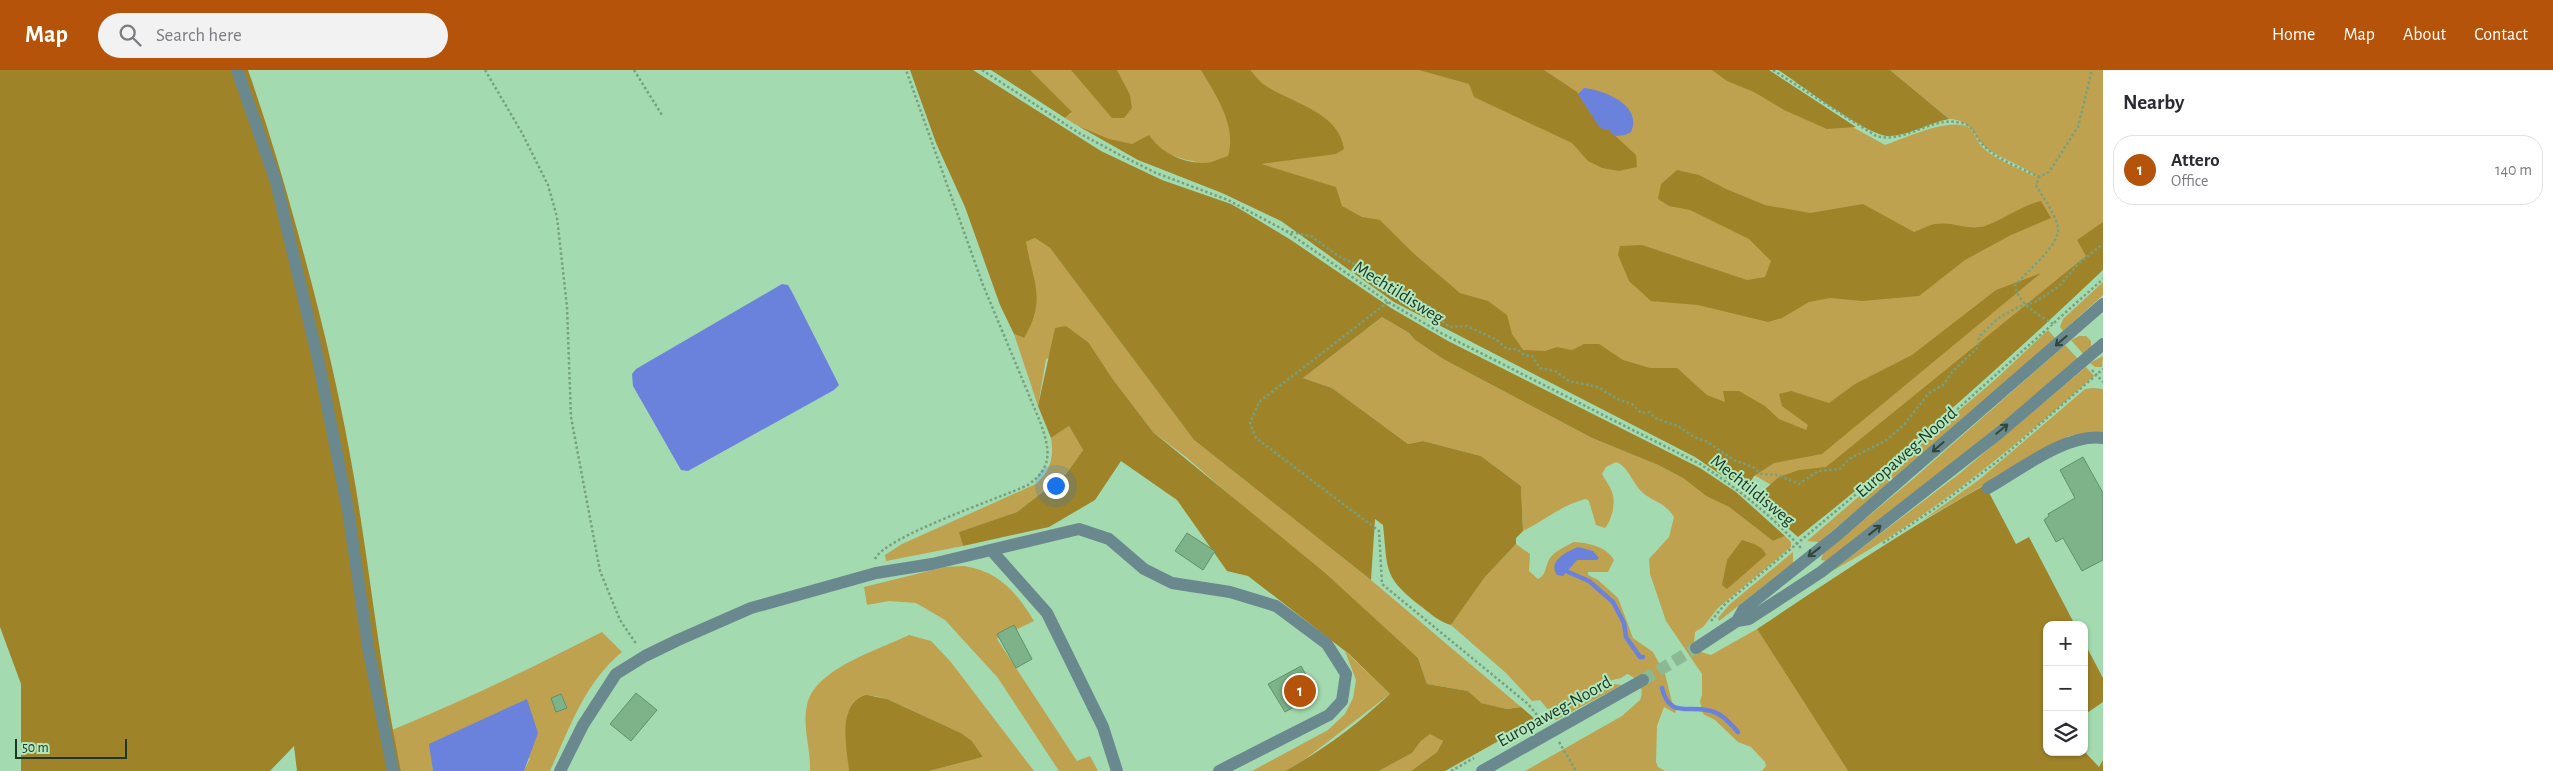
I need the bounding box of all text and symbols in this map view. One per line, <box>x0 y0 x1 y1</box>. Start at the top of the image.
search box <box>98 13 448 58</box>
icon: search <box>116 21 144 49</box>
text: Map <box>25 23 68 47</box>
text: Search here <box>156 26 242 45</box>
text: Home <box>2272 26 2315 44</box>
text: Map <box>2343 26 2375 44</box>
text: About <box>2403 26 2446 44</box>
text: Contact <box>2474 26 2528 44</box>
text: Nearby <box>2123 92 2184 113</box>
text: Attero <box>2171 151 2220 170</box>
text: 1 <box>2137 162 2143 178</box>
text: 140 m <box>2495 162 2532 178</box>
text: Office <box>2171 173 2208 189</box>
street label: Mechtildisweg <box>1350 258 1447 328</box>
one-way arrow <box>2055 335 2068 346</box>
street label: Europaweg-Noord <box>1853 404 1961 501</box>
one-way arrow <box>1996 424 2009 435</box>
one-way arrow <box>1932 442 1945 453</box>
street label: Mechtildisweg <box>1707 452 1798 530</box>
your location <box>1043 473 1069 499</box>
one-way arrow <box>1868 524 1881 535</box>
one-way arrow <box>1808 547 1821 558</box>
map controls <box>2043 621 2088 756</box>
button: + <box>2043 621 2088 666</box>
button: − <box>2043 666 2088 711</box>
pin: 1 <box>1284 672 1316 710</box>
street label: Europaweg-Noord <box>1494 673 1615 751</box>
button: layers <box>2043 711 2088 756</box>
scale bar <box>15 736 128 759</box>
text: 50 m <box>22 741 49 755</box>

